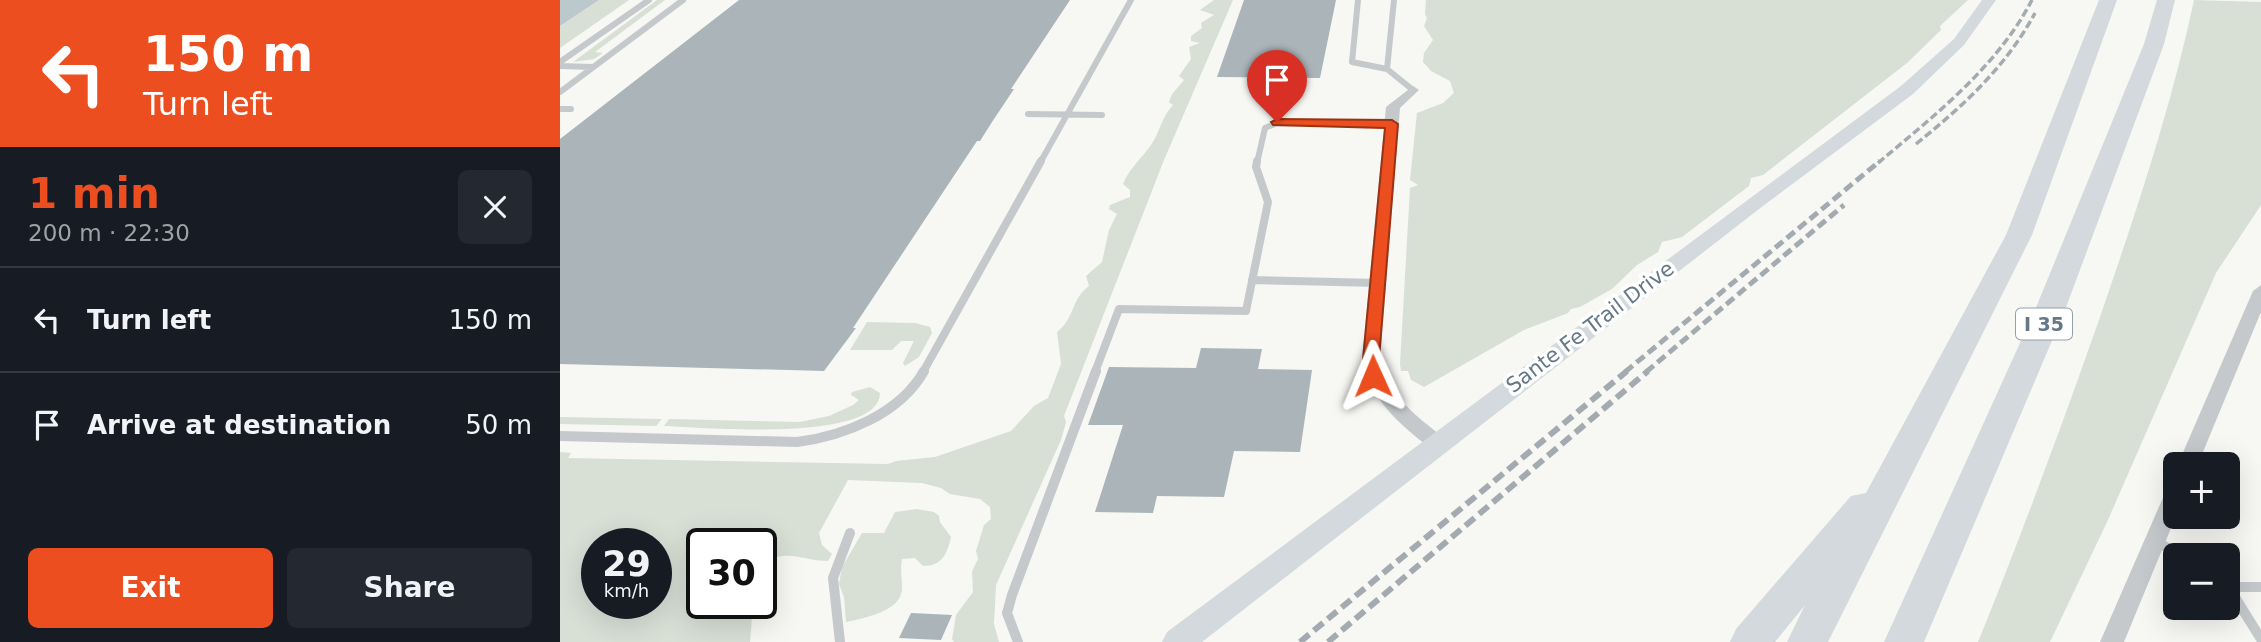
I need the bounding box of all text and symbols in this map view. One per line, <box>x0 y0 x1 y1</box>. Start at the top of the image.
text: 150 m <box>143 26 313 83</box>
icon: left <box>28 28 119 119</box>
pin <box>1247 50 1307 122</box>
icon: arrive <box>1258 61 1296 99</box>
text: Turn left <box>143 85 273 123</box>
text: 1 min <box>28 169 160 218</box>
button: close <box>458 170 532 244</box>
text: 200 m · 22:30 <box>28 220 190 246</box>
street label: Sante Fe Trail Drive <box>1502 256 1678 398</box>
icon: left <box>28 301 66 339</box>
text: Turn left <box>87 305 211 335</box>
text: 150 m <box>449 305 532 335</box>
road number: I 35 <box>2016 308 2072 340</box>
position arrow <box>1336 339 1410 413</box>
icon: arrive <box>28 406 66 444</box>
text: Arrive at destination <box>87 410 391 440</box>
text: 50 m <box>465 410 532 440</box>
map controls <box>2163 452 2240 620</box>
button: + <box>2163 452 2240 529</box>
speed limit sign: 30 <box>686 528 777 619</box>
button: − <box>2163 543 2240 620</box>
text: 29 <box>602 544 651 584</box>
button: Exit <box>28 548 273 628</box>
button: Share <box>287 548 532 628</box>
text: km/h <box>604 580 649 601</box>

